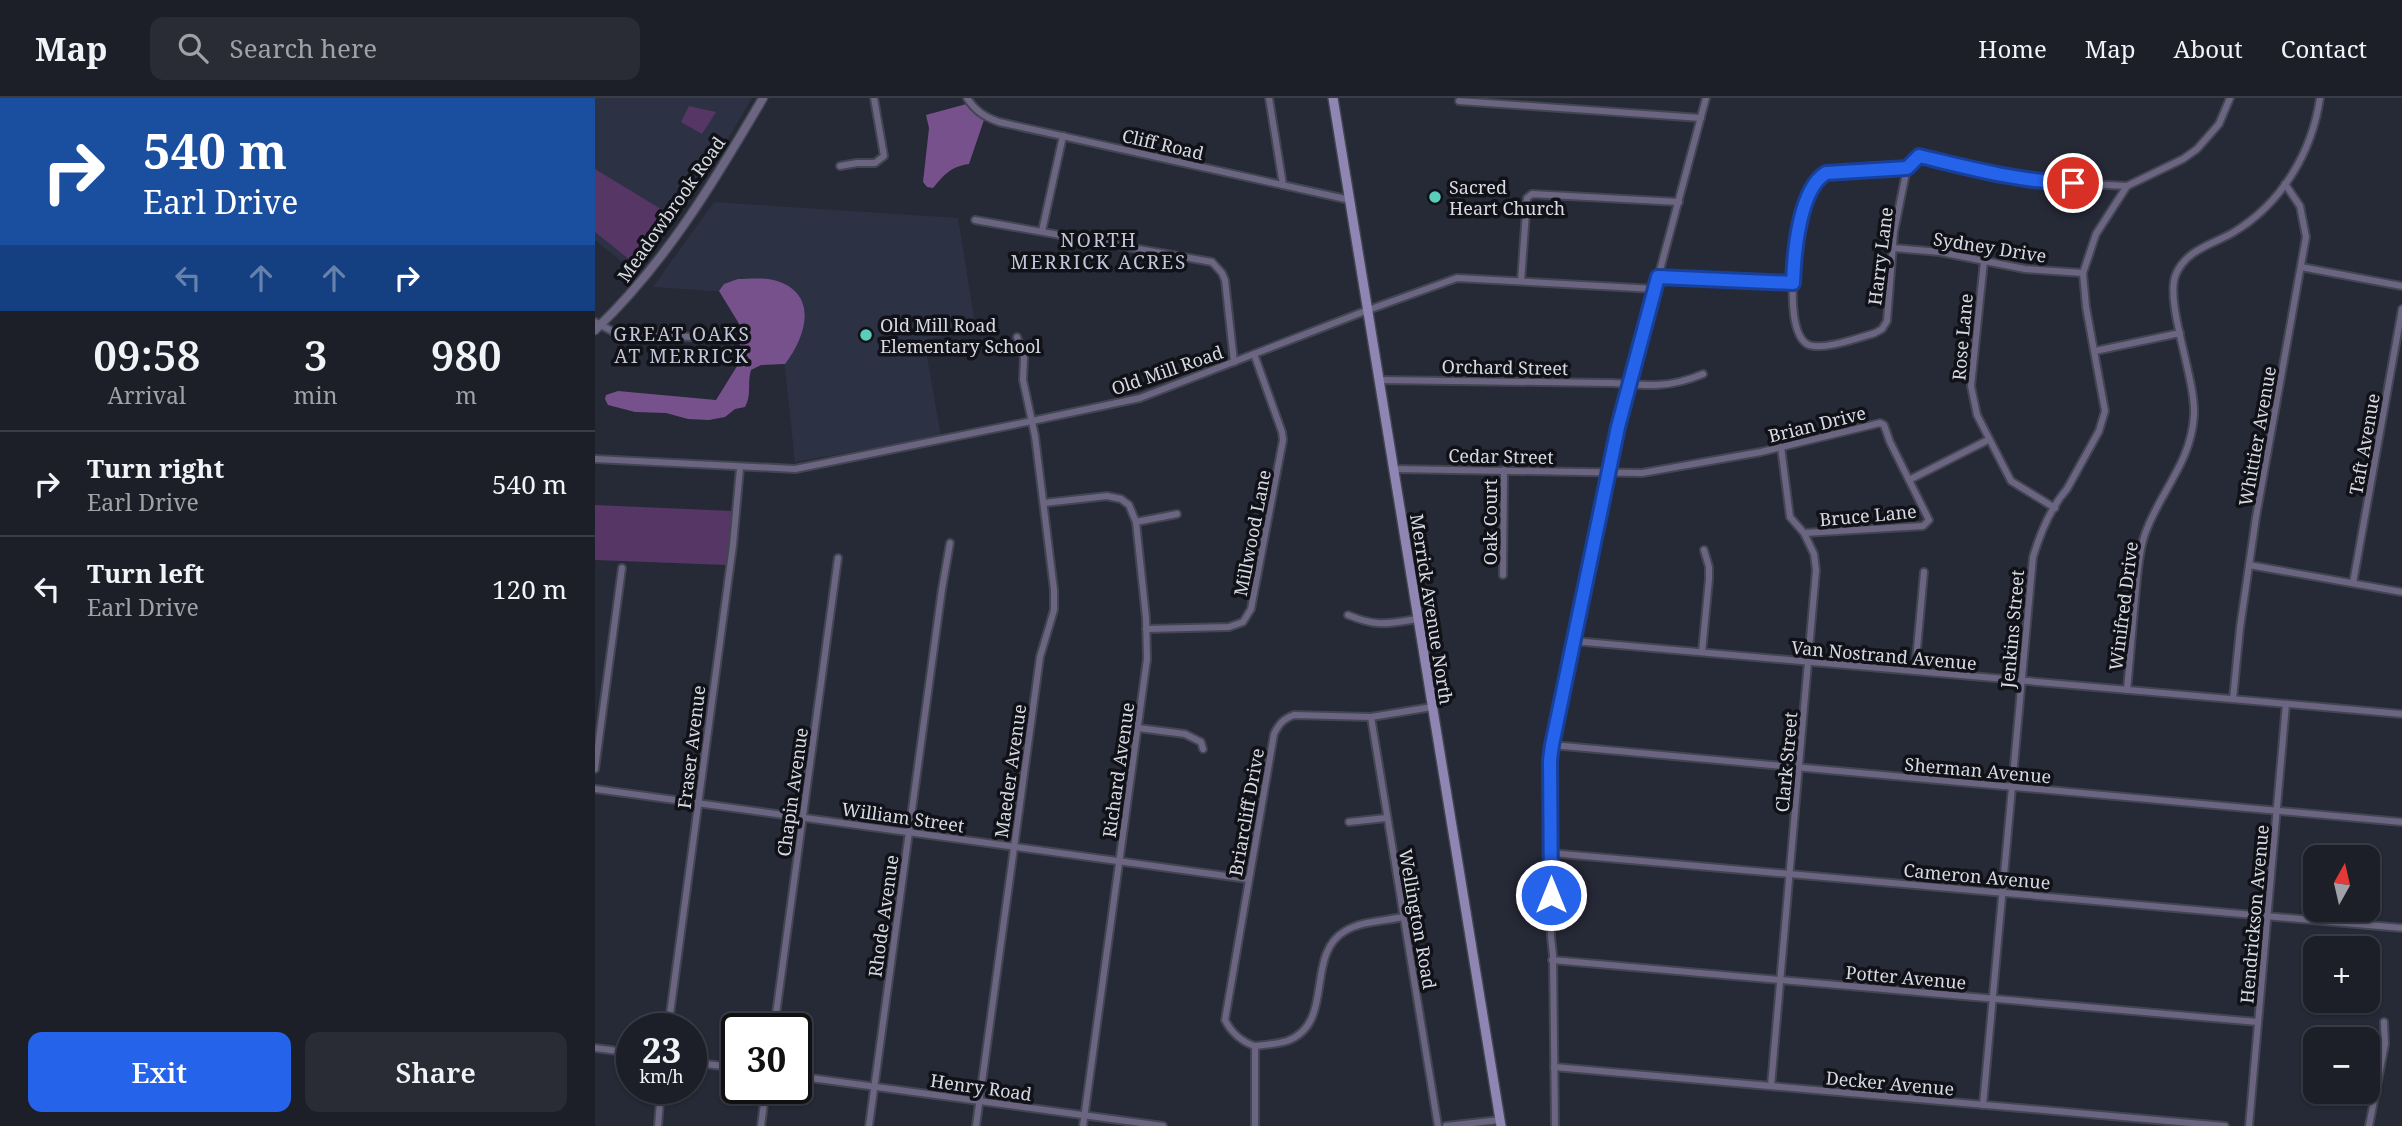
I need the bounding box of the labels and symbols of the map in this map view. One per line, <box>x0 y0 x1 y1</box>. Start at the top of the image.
street label: Cliff Road <box>1120 123 1206 165</box>
street label: Meadowbrook Road <box>612 131 730 287</box>
pin <box>2043 153 2103 213</box>
place label: Sacred Heart Church <box>1449 175 1565 220</box>
marker: Sacred Heart Church <box>1427 189 1443 205</box>
street label: Harry Lane <box>1862 205 1898 307</box>
street label: Sydney Drive <box>1932 226 2048 268</box>
district label: NORTH MERRICK ACRES <box>1011 227 1187 275</box>
street label: Rose Lane <box>1946 293 1978 381</box>
place label: Old Mill Road Elementary School <box>880 313 1041 358</box>
district label: GREAT OAKS AT MERRICK <box>613 321 751 369</box>
marker: Old Mill Road Elementary School <box>858 327 874 343</box>
street label: Old Mill Road <box>1108 340 1226 400</box>
street label: Orchard Street <box>1441 354 1569 380</box>
street label: Whittier Avenue <box>2233 364 2281 508</box>
street label: Taft Avenue <box>2343 391 2385 497</box>
street label: Brian Drive <box>1766 400 1868 448</box>
street label: Cedar Street <box>1448 443 1554 469</box>
street label: Millwood Lane <box>1228 468 1276 598</box>
street label: Oak Court <box>1478 479 1502 565</box>
street label: Bruce Lane <box>1818 499 1918 531</box>
street label: Merrick Avenue North <box>1405 512 1459 706</box>
street label: Winifred Drive <box>2103 540 2143 672</box>
street label: Jenkins Street <box>1995 569 2029 690</box>
street label: Van Nostrand Avenue <box>1790 635 1978 675</box>
street label: Fraser Avenue <box>672 684 710 810</box>
street label: Richard Avenue <box>1097 701 1139 839</box>
street label: Maeder Avenue <box>989 703 1031 839</box>
street label: Clark Street <box>1770 711 1802 813</box>
street label: Chapin Avenue <box>771 726 813 858</box>
street label: Briarcliff Drive <box>1223 746 1269 878</box>
street label: Sherman Avenue <box>1904 752 2052 788</box>
street label: William Street <box>840 797 966 837</box>
street label: Hendrickson Avenue <box>2234 824 2274 1004</box>
north arrow <box>2303 845 2380 922</box>
street label: Wellington Road <box>1394 847 1442 991</box>
street label: Rhode Avenue <box>863 853 903 979</box>
position arrow <box>1514 858 1588 932</box>
street label: Cameron Avenue <box>1903 858 2051 894</box>
street label: Potter Avenue <box>1845 960 1967 994</box>
speed limit sign: 30 <box>721 1013 812 1104</box>
street label: Decker Avenue <box>1825 1065 1955 1101</box>
street label: Henry Road <box>929 1068 1033 1106</box>

